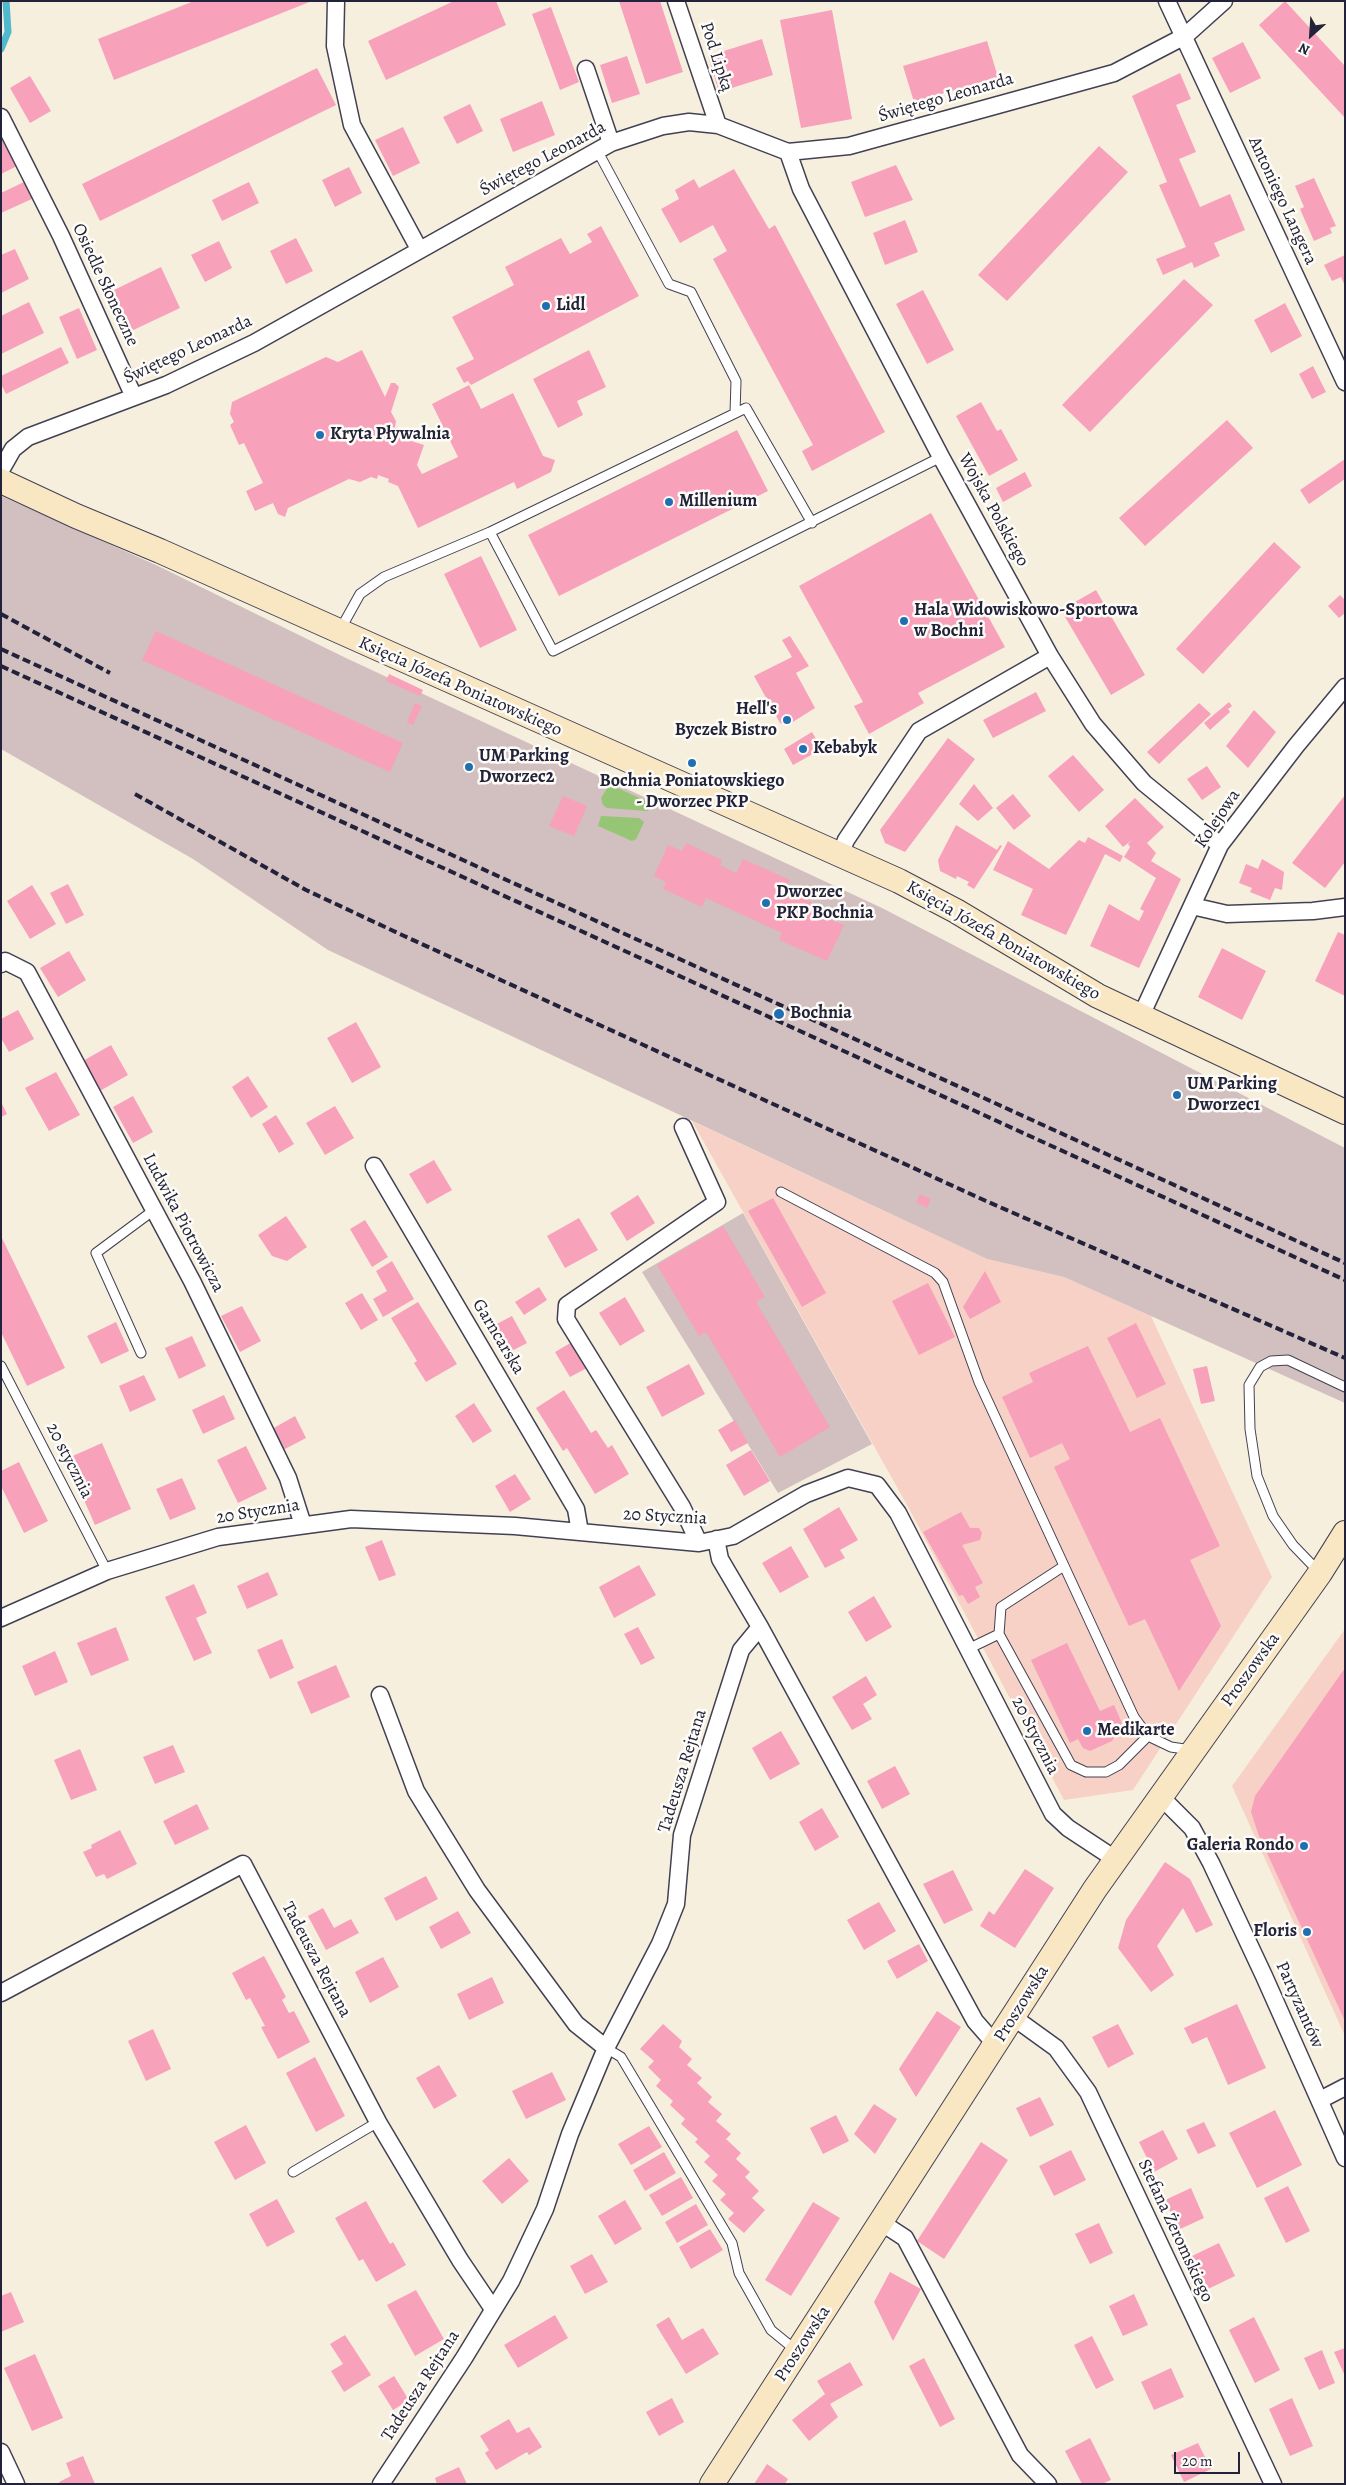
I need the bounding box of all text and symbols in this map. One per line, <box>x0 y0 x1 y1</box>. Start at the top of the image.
north arrow <box>1286 10 1336 60</box>
street label: Pod Lipką <box>695 19 737 95</box>
text: N <box>1295 38 1313 60</box>
street label: Świętego Leonarda <box>876 68 1016 128</box>
street label: Świętego Leonarda <box>476 117 610 201</box>
street label: Antoniego Langera <box>1243 134 1321 268</box>
street label: Osiedle Słoneczne <box>67 220 143 350</box>
place label: Lidl <box>556 295 585 317</box>
marker: Lidl <box>540 300 552 312</box>
street label: Świętego Leonarda <box>120 311 256 389</box>
place label: Kryta Pływalnia <box>330 424 450 446</box>
marker: Kryta Pływalnia <box>314 429 326 441</box>
street label: Wojska Polskiego <box>953 450 1033 570</box>
place label: Millenium <box>679 491 757 513</box>
marker: Millenium <box>663 496 675 508</box>
place label: Hala Widowiskowo-Sportowa w Bochni <box>914 600 1138 642</box>
marker: Hala Widowiskowo-Sportowa w Bochni <box>898 615 910 627</box>
street label: Księcia Józefa Poniatowskiego <box>355 632 565 742</box>
place label: Hell's Byczek Bistro <box>675 699 777 742</box>
marker: Hell's Byczek Bistro <box>781 714 793 726</box>
place label: Kebabyk <box>813 738 877 760</box>
marker: Kebabyk <box>797 743 809 755</box>
place label: UM Parking Dworzec2 <box>479 746 569 789</box>
marker: Bochnia Poniatowskiego - Dworzec PKP <box>686 757 698 769</box>
marker: UM Parking Dworzec2 <box>463 761 475 773</box>
place label: Bochnia Poniatowskiego - Dworzec PKP <box>600 771 784 814</box>
street label: Kolejowa <box>1191 786 1245 852</box>
street label: Księcia Józefa Poniatowskiego <box>902 877 1104 1005</box>
place label: Dworzec PKP Bochnia <box>776 882 874 924</box>
marker: Dworzec PKP Bochnia <box>760 897 772 909</box>
place label: Bochnia <box>790 1003 852 1025</box>
marker: Bochnia <box>772 1007 786 1021</box>
place label: UM Parking Dworzec1 <box>1187 1074 1277 1116</box>
marker: UM Parking Dworzec1 <box>1171 1089 1183 1101</box>
street label: Ludwika Piotrowicza <box>137 1150 229 1296</box>
street label: Garncarska <box>467 1295 529 1379</box>
street label: 20 stycznia <box>41 1420 97 1502</box>
street label: 20 Stycznia <box>215 1495 301 1529</box>
street label: 20 Stycznia <box>622 1504 708 1530</box>
street label: Proszowska <box>1217 1629 1285 1711</box>
street label: 20 Stycznia <box>1006 1694 1064 1778</box>
street label: Tadeusza Rejtana <box>654 1707 712 1835</box>
place label: Medikarte <box>1097 1720 1175 1742</box>
marker: Medikarte <box>1081 1725 1093 1737</box>
place label: Galeria Rondo <box>1187 1835 1294 1857</box>
marker: Galeria Rondo <box>1298 1840 1310 1852</box>
street label: Tadeusza Rejtana <box>276 1898 356 2022</box>
place label: Floris <box>1253 1921 1297 1943</box>
marker: Floris <box>1301 1926 1313 1938</box>
street label: Partyzantów <box>1270 1958 1328 2052</box>
street label: Proszowska <box>990 1962 1054 2046</box>
street label: Stefana Żeromskiego <box>1132 2156 1218 2306</box>
street label: Proszowska <box>770 2302 836 2386</box>
street label: Tadeusza Rejtana <box>377 2327 465 2445</box>
scale bar <box>1176 2442 1242 2474</box>
text: 20 m <box>1182 2451 1213 2471</box>

